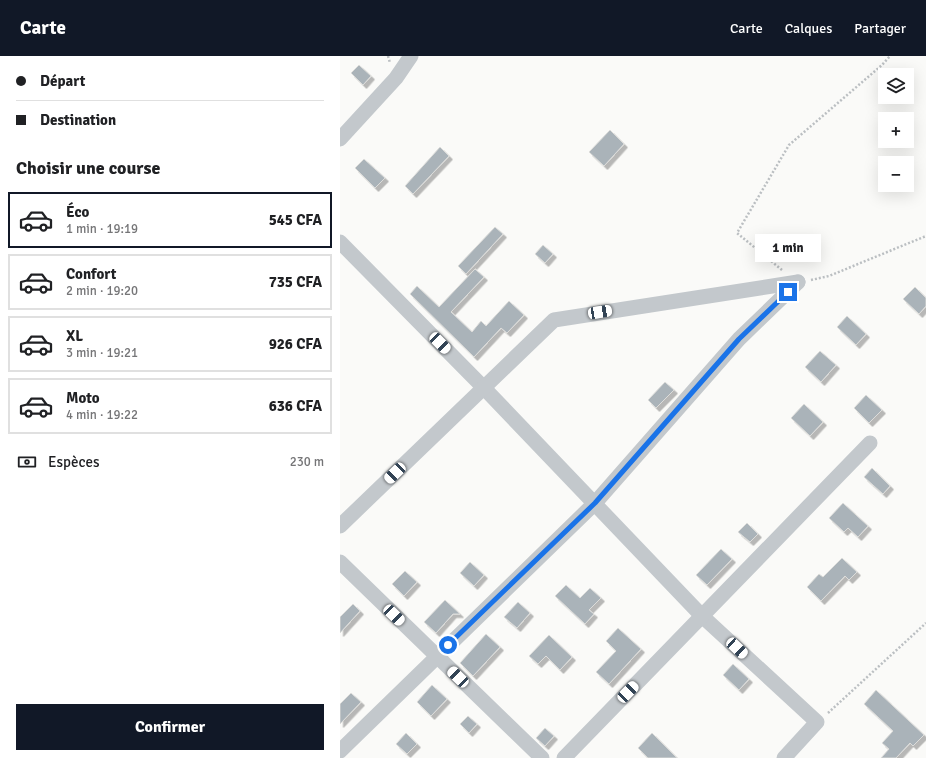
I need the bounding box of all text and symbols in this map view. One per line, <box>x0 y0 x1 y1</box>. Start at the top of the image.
text: Carte <box>20 16 66 40</box>
text: Carte <box>730 20 763 37</box>
text: Calques <box>785 20 832 37</box>
text: Partager <box>854 20 906 37</box>
map controls <box>878 68 914 192</box>
button: layers <box>878 68 914 104</box>
text: Départ <box>40 72 85 90</box>
text: Destination <box>40 111 116 129</box>
button: + <box>878 112 914 148</box>
button: − <box>878 156 914 192</box>
text: Choisir une course <box>16 157 160 179</box>
icon: car <box>18 202 54 238</box>
text: Éco <box>66 203 89 221</box>
text: 545 CFA <box>269 211 322 229</box>
text: 1 min · 19:19 <box>66 221 138 237</box>
callout: 1 min <box>755 234 821 262</box>
text: 1 min <box>772 240 804 256</box>
icon: car <box>18 264 54 300</box>
text: Confort <box>66 265 116 283</box>
text: 735 CFA <box>269 273 322 291</box>
text: 2 min · 19:20 <box>66 283 138 299</box>
route end <box>779 283 797 301</box>
car <box>587 304 613 320</box>
icon: car <box>18 326 54 362</box>
text: XL <box>66 327 83 345</box>
car <box>427 330 453 356</box>
text: 926 CFA <box>269 335 322 353</box>
text: 3 min · 19:21 <box>66 345 138 361</box>
icon: car <box>18 388 54 424</box>
text: Moto <box>66 389 100 407</box>
text: 636 CFA <box>269 397 322 415</box>
text: 4 min · 19:22 <box>66 407 138 423</box>
icon: cash <box>16 451 38 473</box>
text: Espèces <box>48 453 100 471</box>
text: 230 m <box>290 454 324 470</box>
car <box>382 460 408 486</box>
car <box>381 602 407 628</box>
car <box>724 635 750 661</box>
route start <box>439 636 457 654</box>
car <box>445 664 471 690</box>
car <box>615 679 641 705</box>
button: Confirmer <box>16 704 324 750</box>

